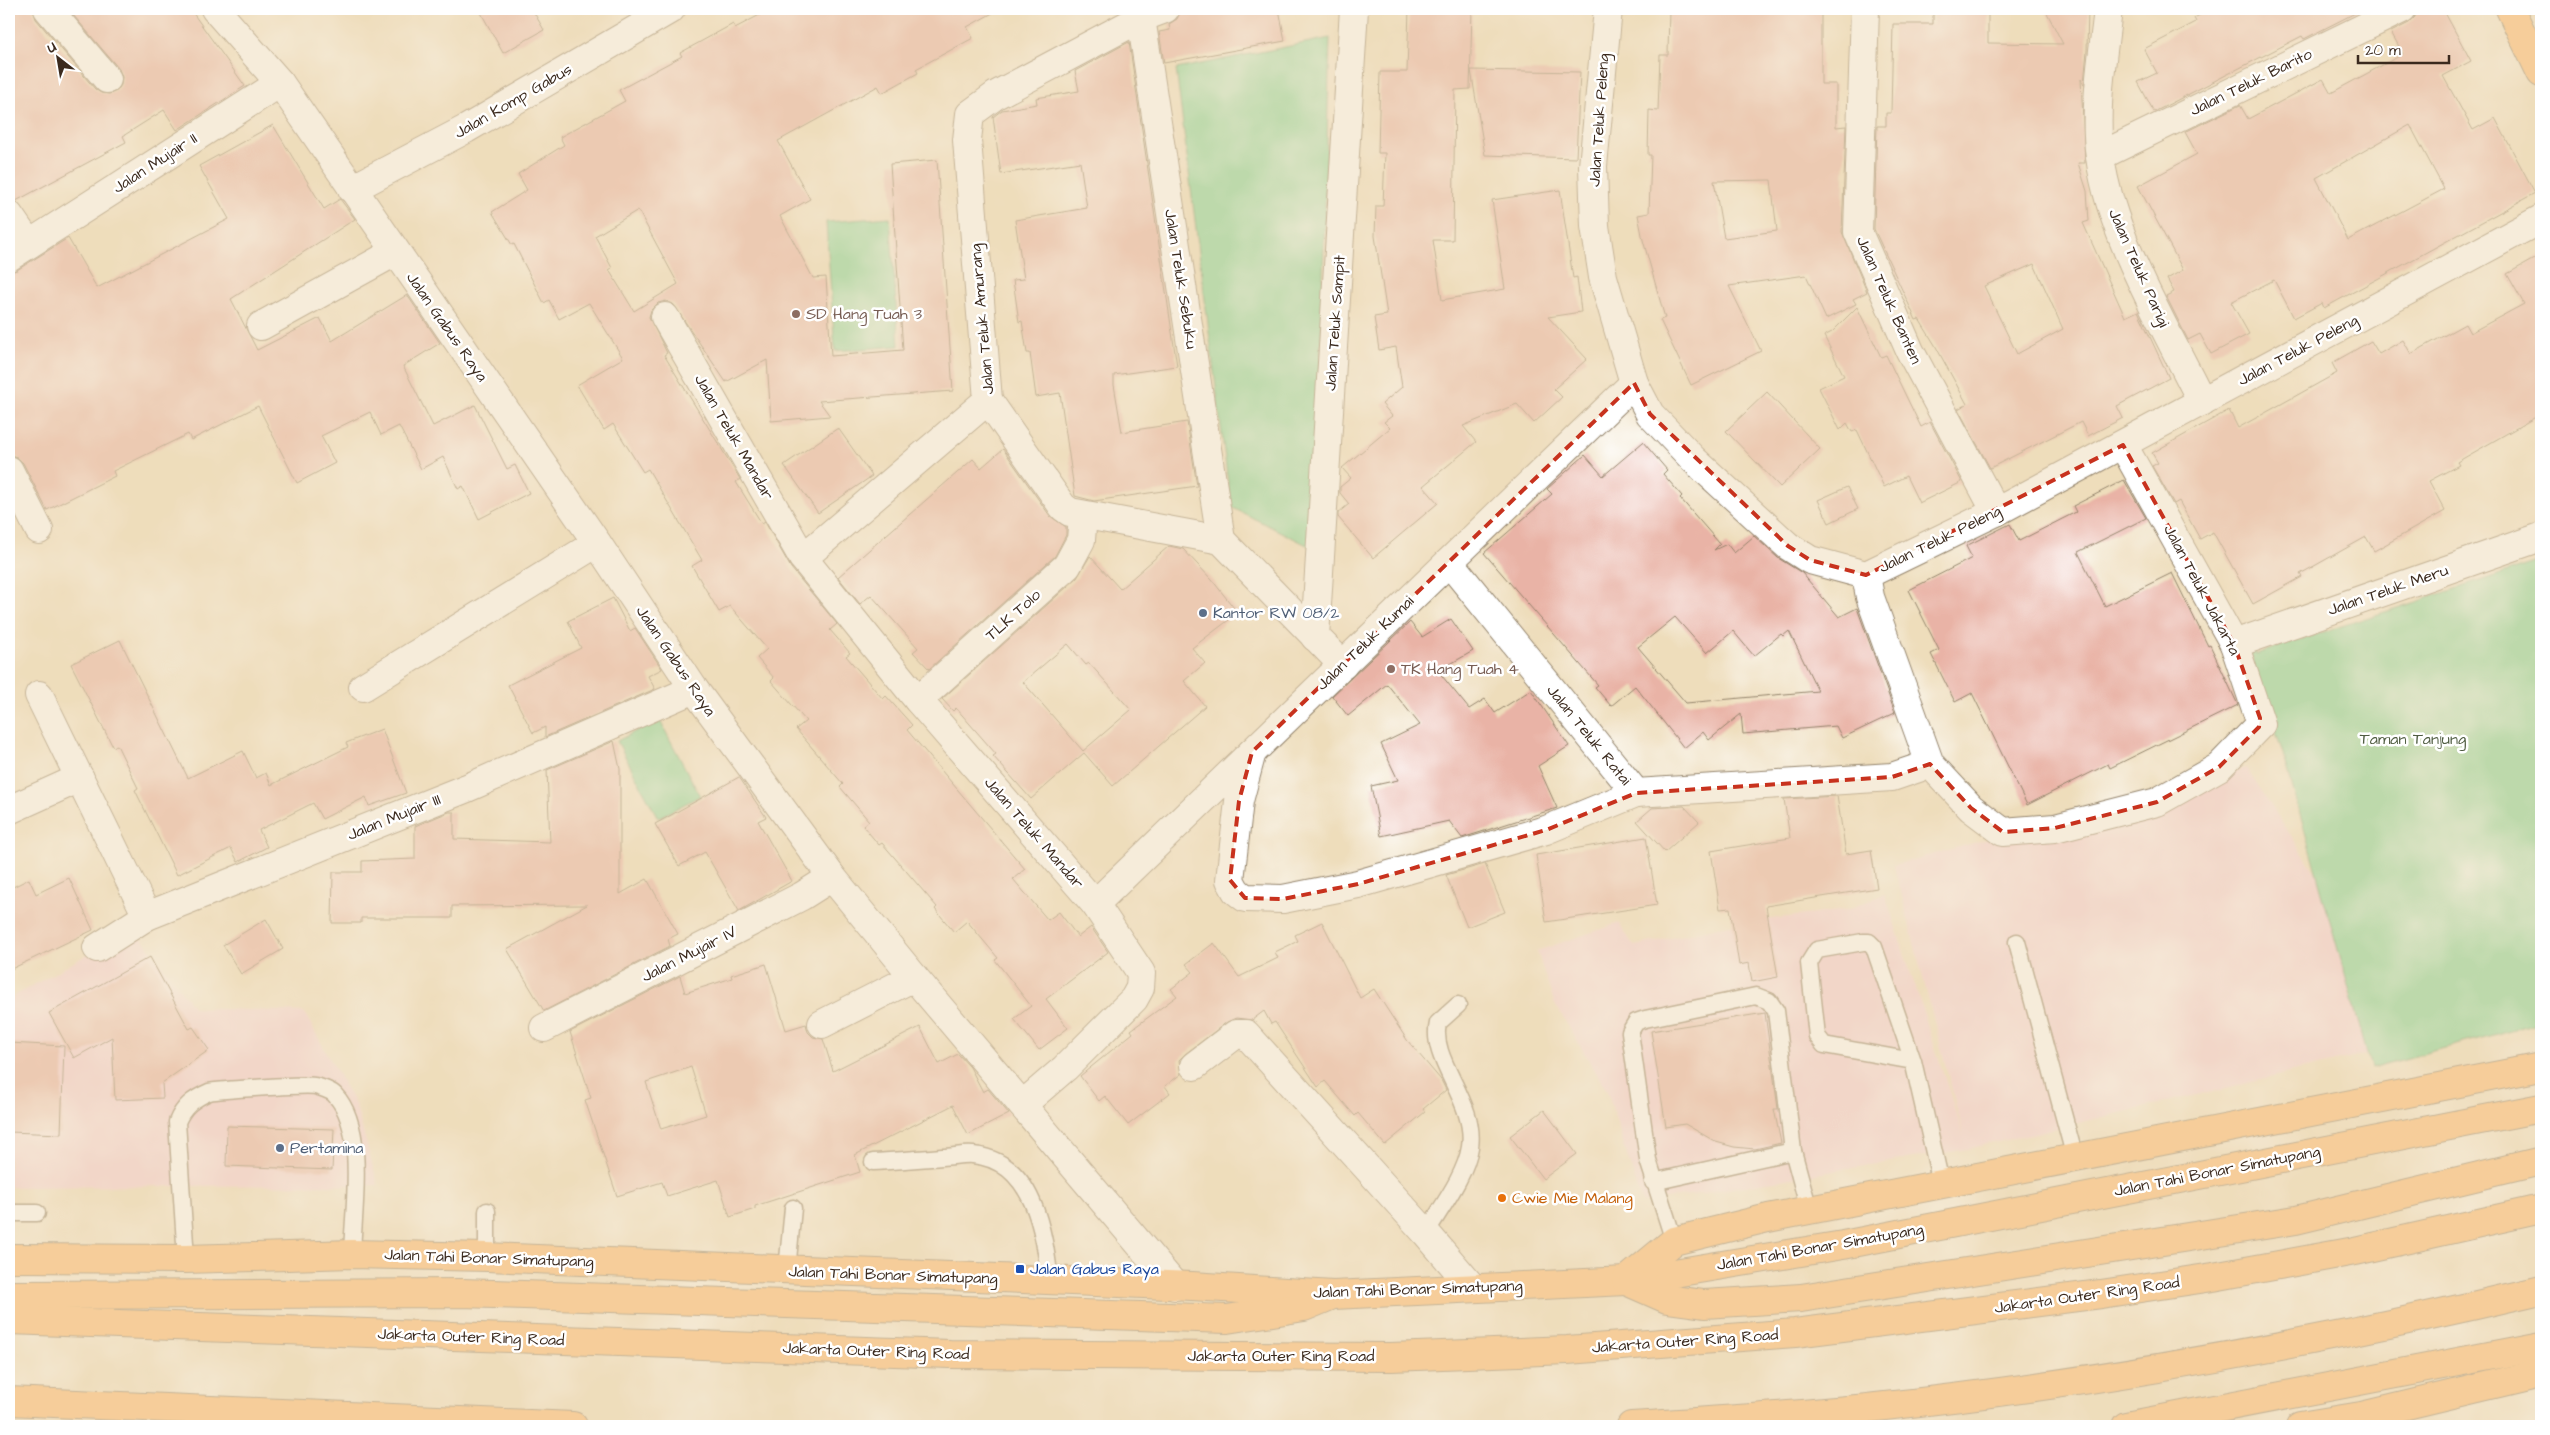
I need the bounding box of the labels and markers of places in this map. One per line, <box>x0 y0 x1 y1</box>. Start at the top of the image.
place label: SD Hang Tuah 3 <box>806 303 922 326</box>
marker: SD Hang Tuah 3 <box>790 308 802 320</box>
place label: Kantor RW 08/2 <box>1213 602 1339 624</box>
marker: Kantor RW 08/2 <box>1197 607 1209 619</box>
place label: TK Hang Tuah 4 <box>1401 658 1519 681</box>
marker: TK Hang Tuah 4 <box>1385 663 1397 675</box>
place label: Pertamina <box>290 1137 363 1159</box>
marker: Pertamina <box>274 1142 286 1154</box>
place label: Cwie Mie Malang <box>1512 1187 1633 1210</box>
marker: Cwie Mie Malang <box>1496 1192 1508 1204</box>
place label: Jalan Gabus Raya <box>1030 1258 1159 1281</box>
marker: Jalan Gabus Raya <box>1014 1263 1026 1275</box>

